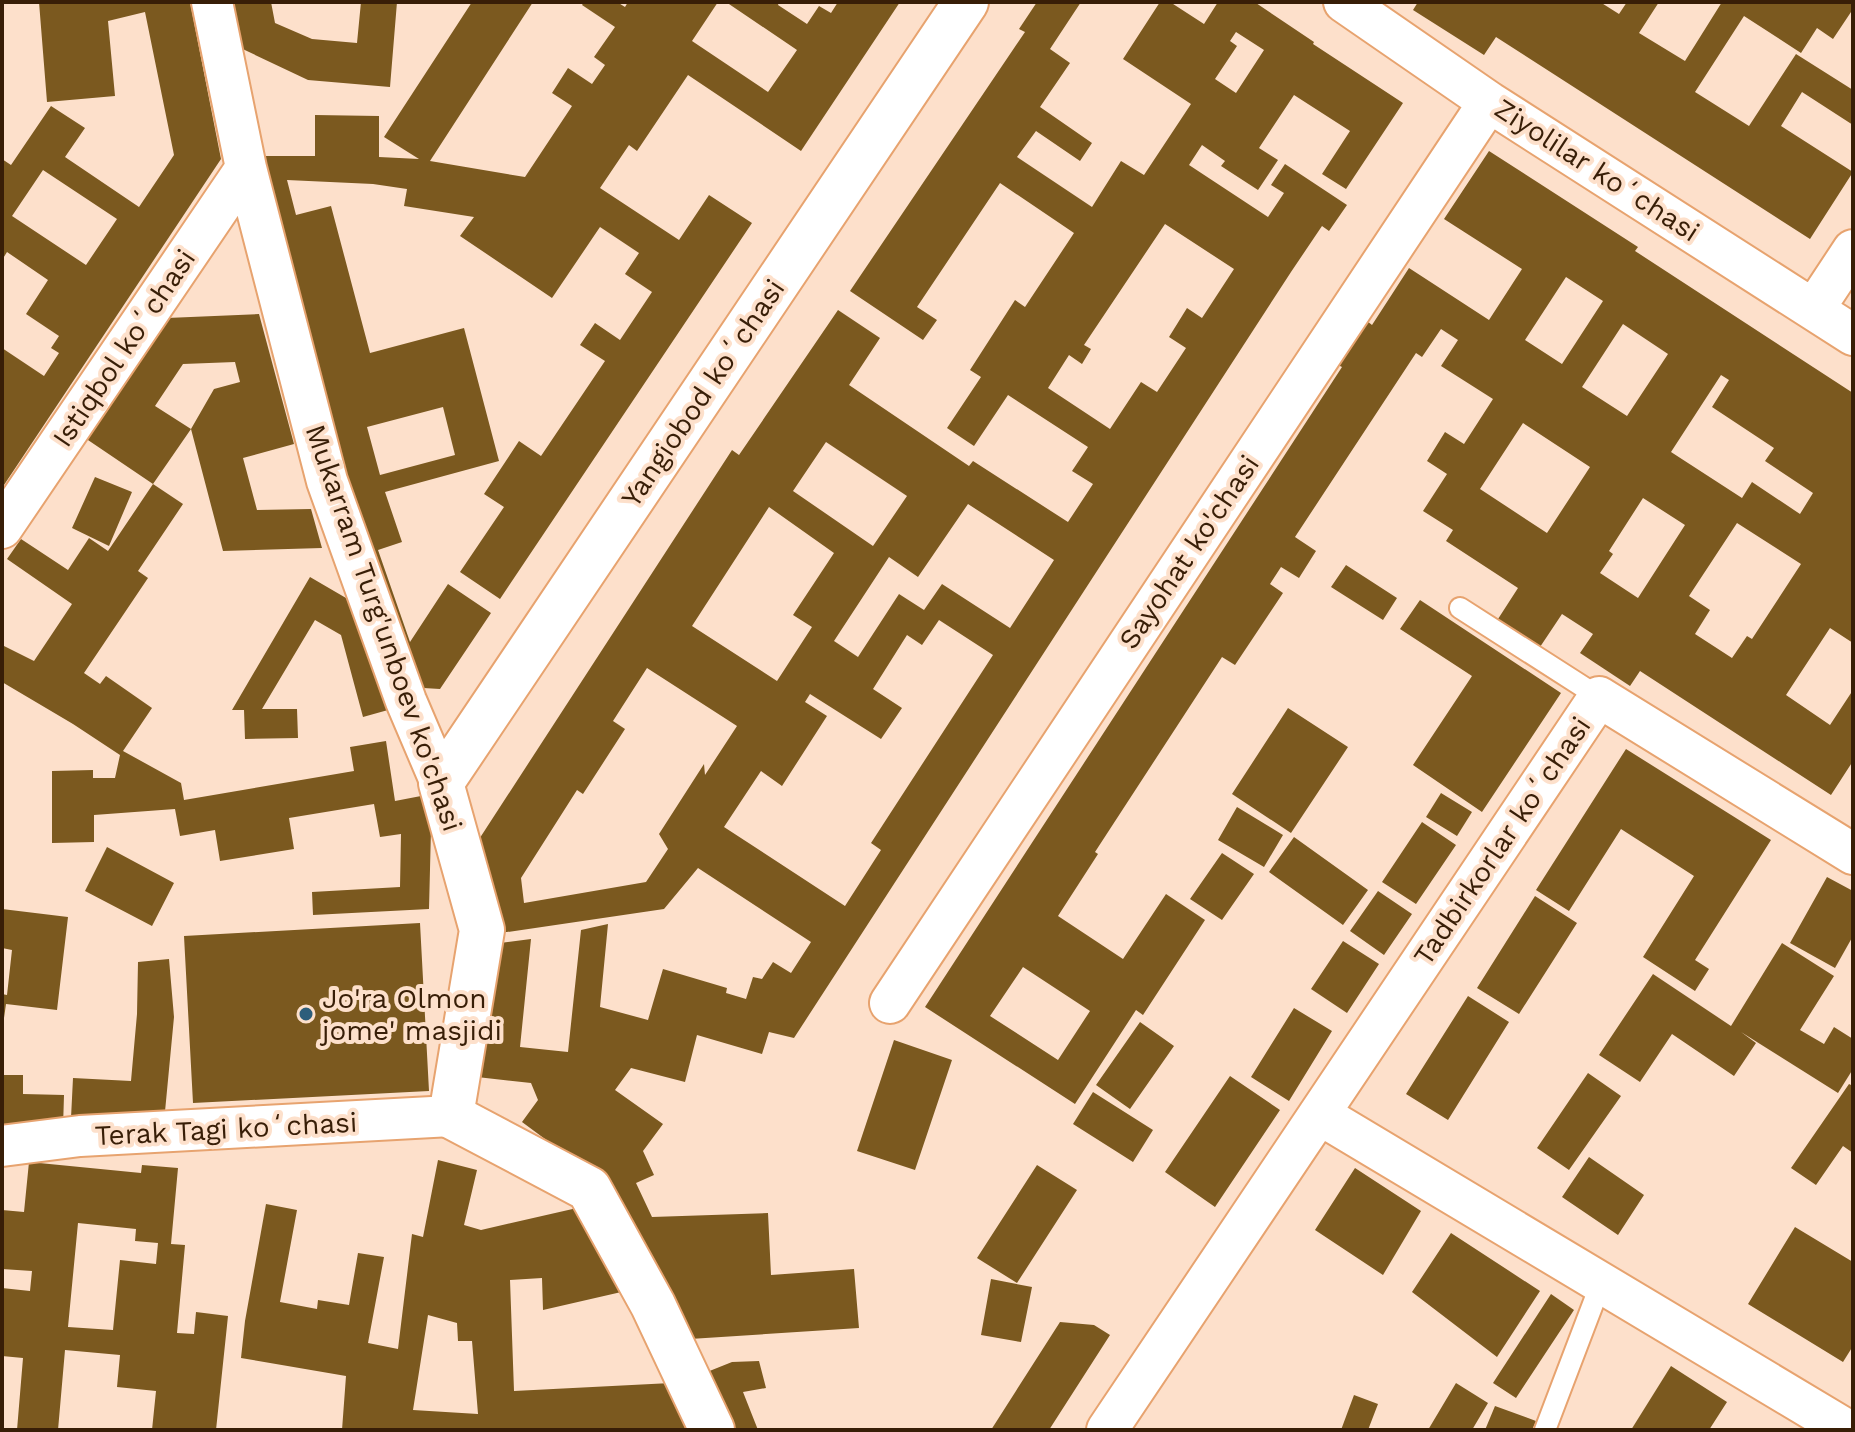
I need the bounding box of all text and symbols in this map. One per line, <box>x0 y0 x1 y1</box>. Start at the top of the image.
street label: Ziyolilar koʻchasi <box>1489 92 1705 248</box>
street label: Istiqbol koʻchasi <box>46 243 202 453</box>
street label: Yangiobod koʻchasi <box>615 273 791 513</box>
street label: Mukarram Turg'unboev ko'chasi <box>299 420 469 836</box>
street label: Sayohat ko'chasi <box>1112 449 1266 655</box>
street label: Tadbirkorlar koʻchasi <box>1407 711 1597 971</box>
place label: Jo'ra Olmon jome' masjidi <box>319 982 502 1047</box>
marker: Jo'ra Olmon jome' masjidi <box>297 1005 315 1023</box>
street label: Terak Tagi koʻchasi <box>94 1106 358 1152</box>

